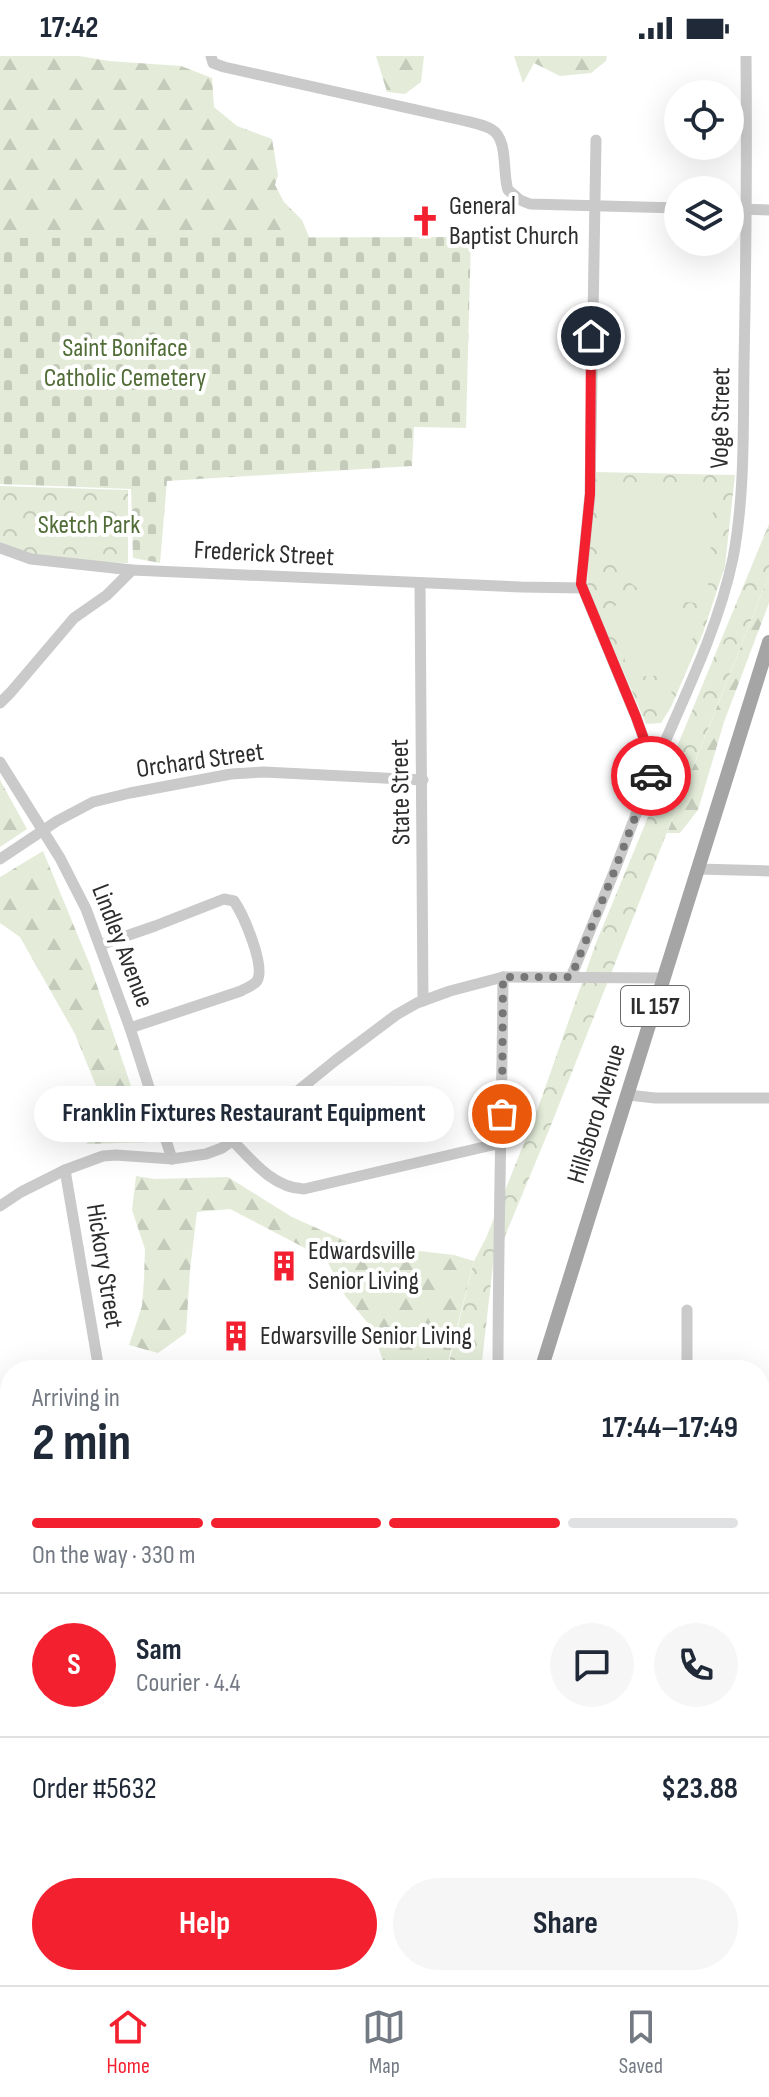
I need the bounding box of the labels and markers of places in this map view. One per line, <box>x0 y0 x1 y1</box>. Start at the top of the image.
place label: General Baptist Church <box>449 191 579 252</box>
church icon: General Baptist Church <box>408 204 442 238</box>
pin <box>557 302 625 370</box>
pin <box>468 1080 536 1148</box>
callout: Franklin Fixtures Restaurant Equipment <box>34 1086 454 1142</box>
place label: Edwardsville Senior Living <box>308 1236 419 1297</box>
building icon: Edwardsville Senior Living <box>267 1249 301 1283</box>
building icon: Edwarsville Senior Living <box>219 1319 253 1353</box>
place label: Edwarsville Senior Living <box>260 1321 472 1352</box>

